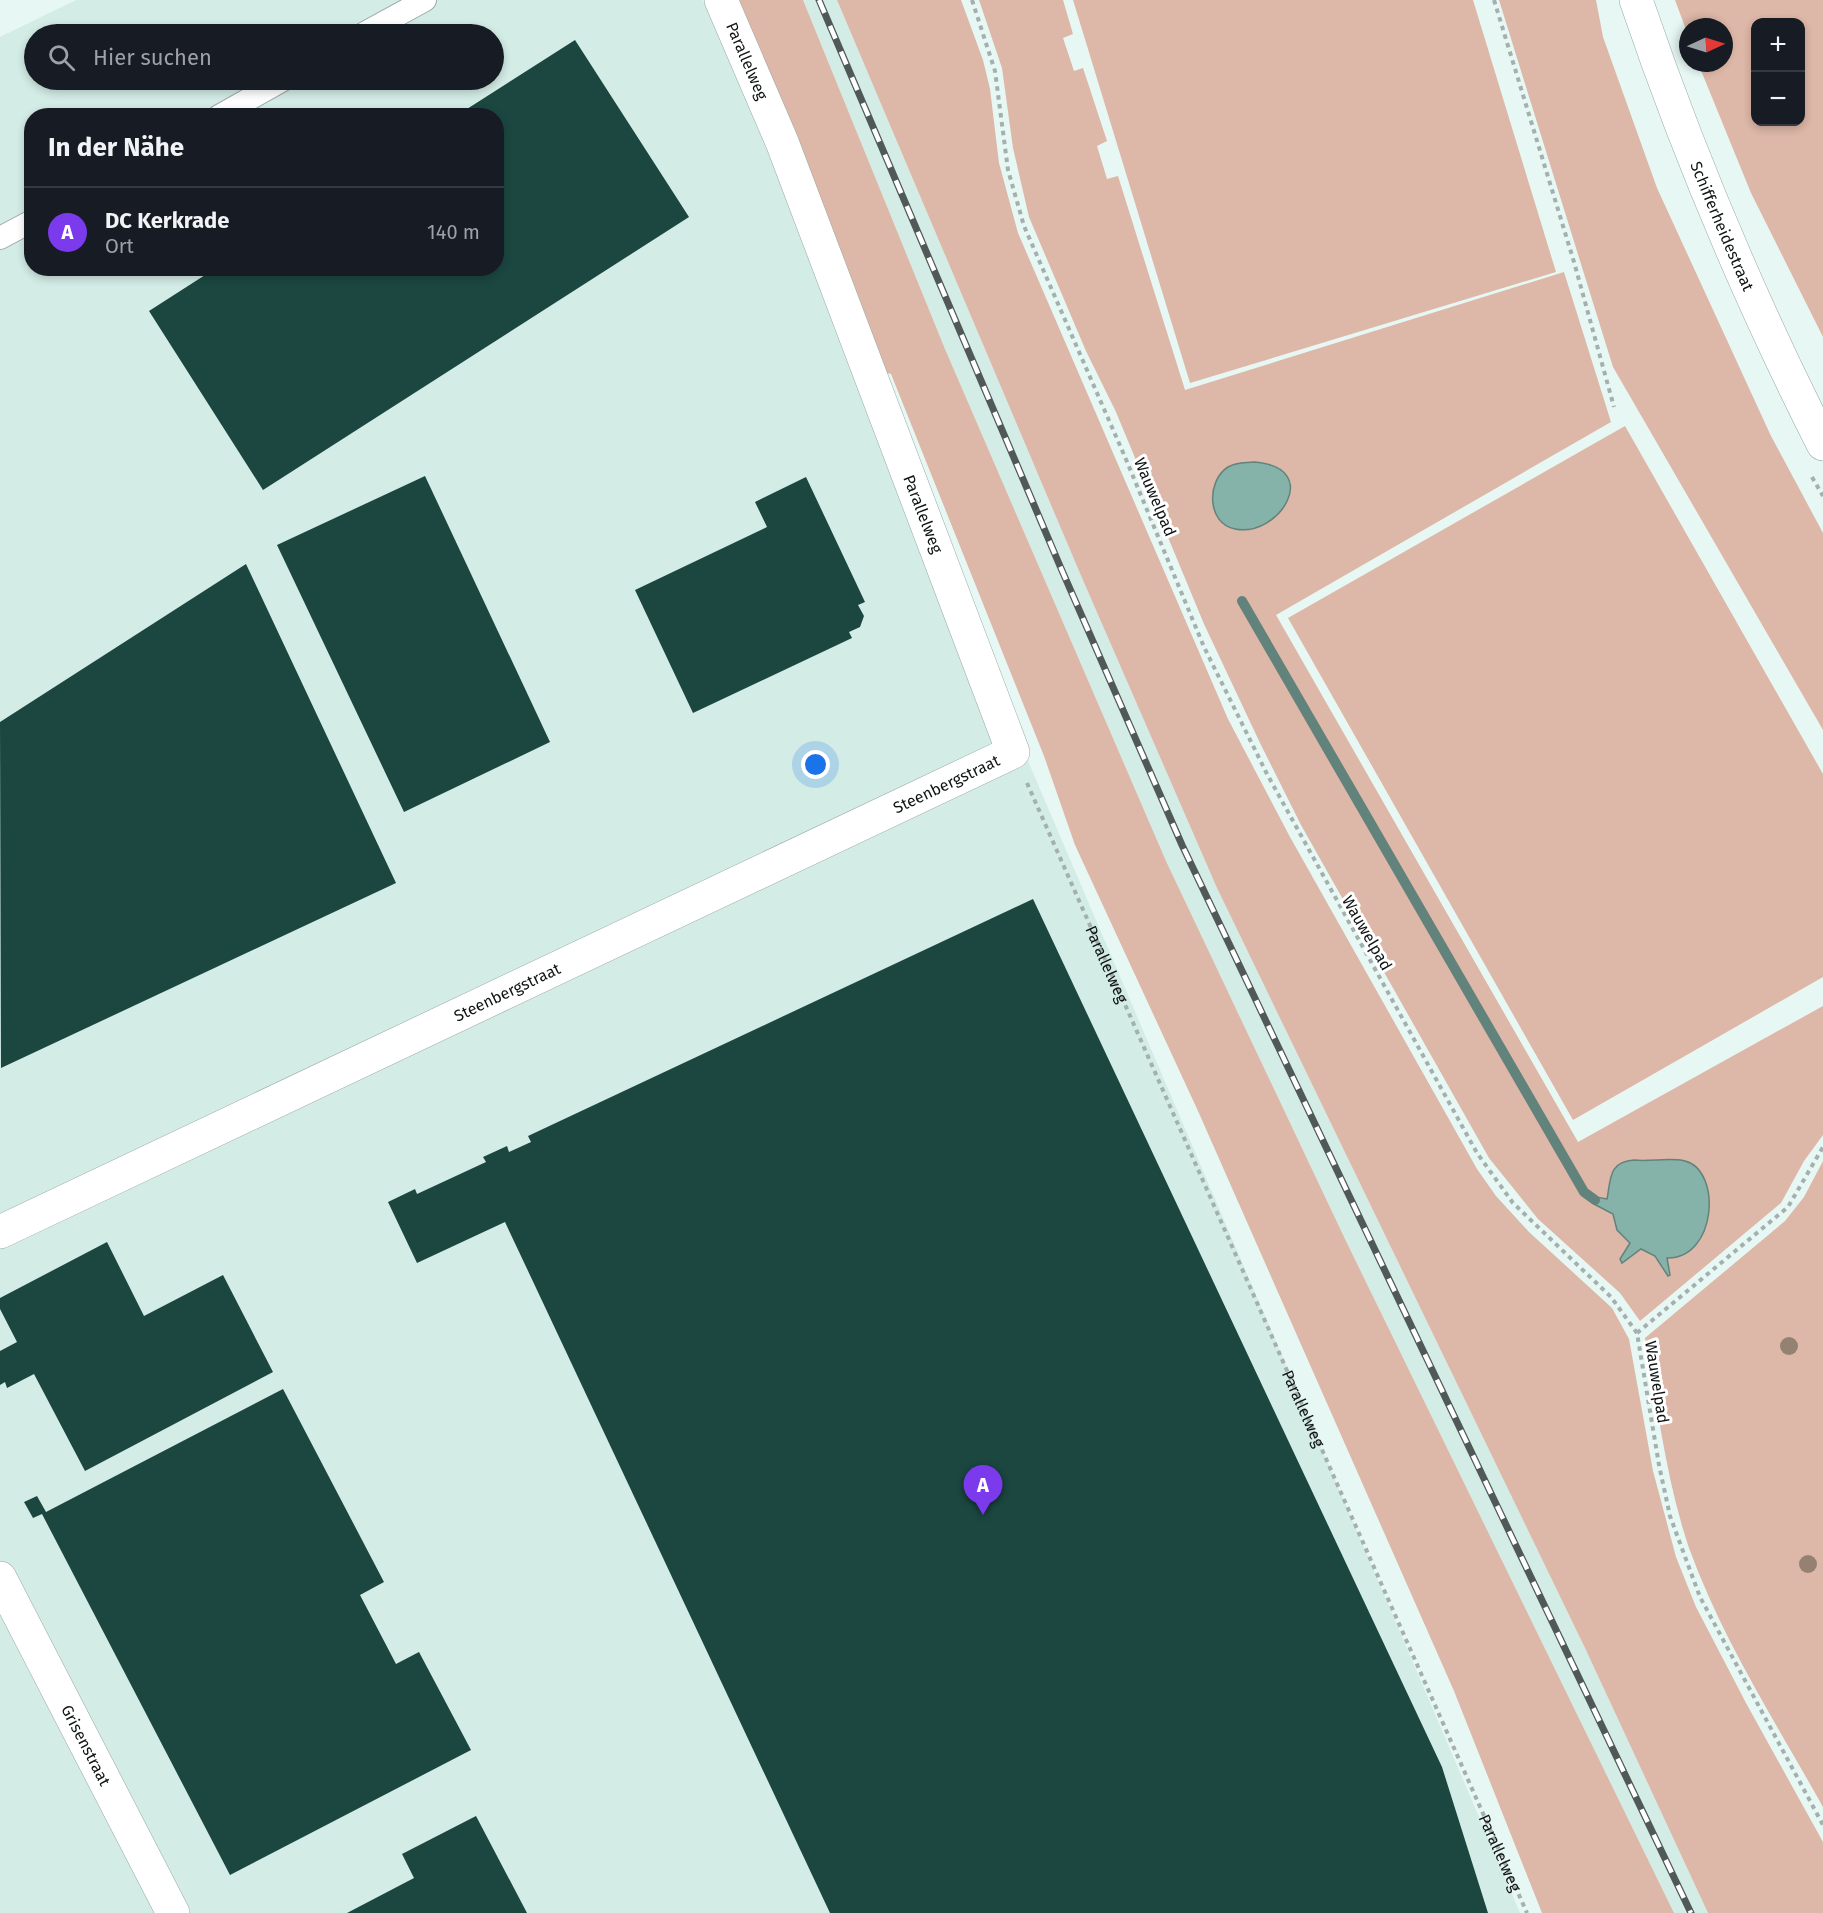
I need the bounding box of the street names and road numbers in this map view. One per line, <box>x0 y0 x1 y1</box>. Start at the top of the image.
street label: Parallelweg <box>722 19 772 103</box>
street label: Schifferheidestraat <box>1687 158 1758 294</box>
street label: Wauwelpad <box>1130 455 1180 539</box>
street label: Parallelweg <box>899 472 947 557</box>
street label: Steenbergstraat <box>890 750 1003 817</box>
street label: Wauwelpad <box>1338 892 1396 974</box>
street label: Parallelweg <box>1082 922 1133 1006</box>
street label: Steenbergstraat <box>451 958 563 1025</box>
street label: Wauwelpad <box>1641 1339 1673 1425</box>
street label: Parallelweg <box>1278 1367 1329 1451</box>
street label: Grisenstraat <box>58 1701 115 1789</box>
street label: Parallelweg <box>1475 1811 1526 1895</box>

